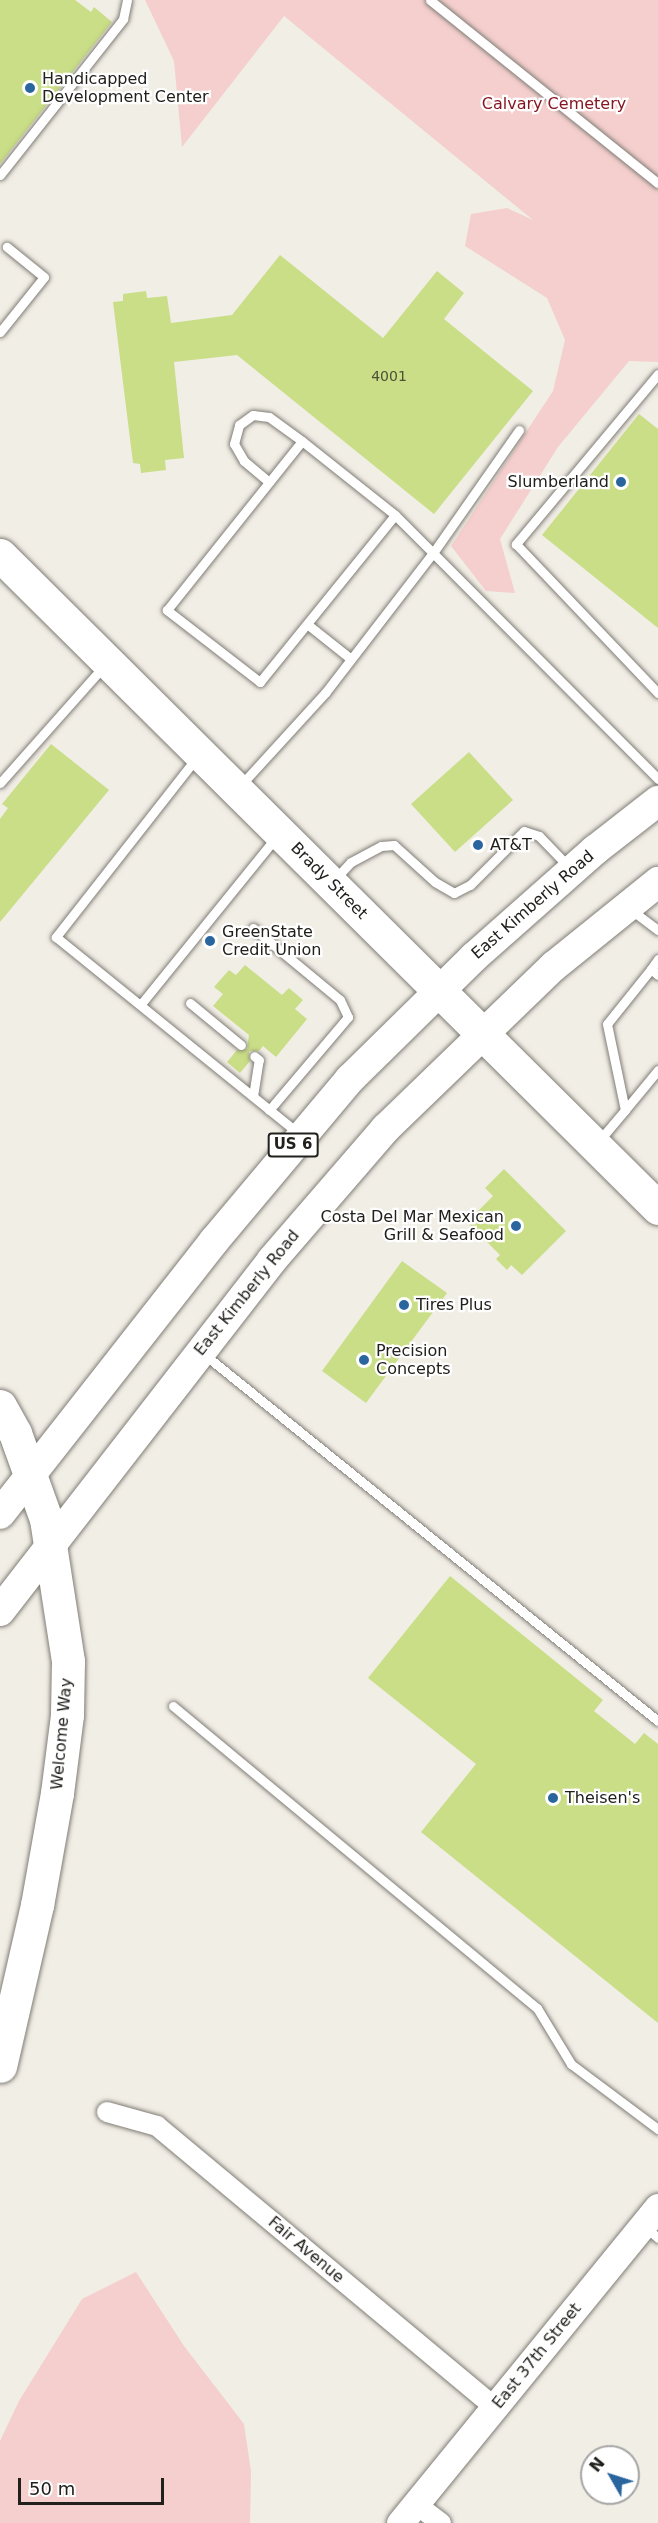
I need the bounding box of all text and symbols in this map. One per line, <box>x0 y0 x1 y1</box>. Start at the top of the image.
place label: Handicapped Development Center <box>42 69 209 107</box>
marker: Handicapped Development Center <box>23 81 37 95</box>
park label: Calvary Cemetery <box>482 94 626 114</box>
house number: 4001 <box>371 368 407 384</box>
place label: Slumberland <box>508 472 609 492</box>
marker: Slumberland <box>614 475 628 489</box>
place label: AT&T <box>490 835 532 855</box>
marker: AT&T <box>471 838 485 852</box>
street label: Brady Street <box>287 839 371 923</box>
street label: East Kimberly Road <box>468 847 598 963</box>
place label: GreenState Credit Union <box>222 922 321 960</box>
marker: GreenState Credit Union <box>203 934 217 948</box>
road number: US 6 <box>268 1133 318 1157</box>
place label: Costa Del Mar Mexican Grill & Seafood <box>321 1207 504 1245</box>
marker: Costa Del Mar Mexican Grill & Seafood <box>509 1219 523 1233</box>
street label: East Kimberly Road <box>190 1226 304 1360</box>
place label: Tires Plus <box>416 1295 492 1315</box>
marker: Tires Plus <box>397 1298 411 1312</box>
place label: Precision Concepts <box>376 1341 451 1379</box>
marker: Precision Concepts <box>357 1353 371 1367</box>
street label: Welcome Way <box>48 1677 76 1791</box>
place label: Theisen's <box>565 1788 640 1808</box>
marker: Theisen's <box>546 1791 560 1805</box>
street label: Fair Avenue <box>264 2213 348 2287</box>
street label: East 37th Street <box>489 2299 585 2413</box>
north arrow <box>580 2445 640 2505</box>
text: N <box>586 2453 609 2476</box>
scale bar <box>21 2466 166 2504</box>
text: 50 m <box>29 2478 75 2499</box>

